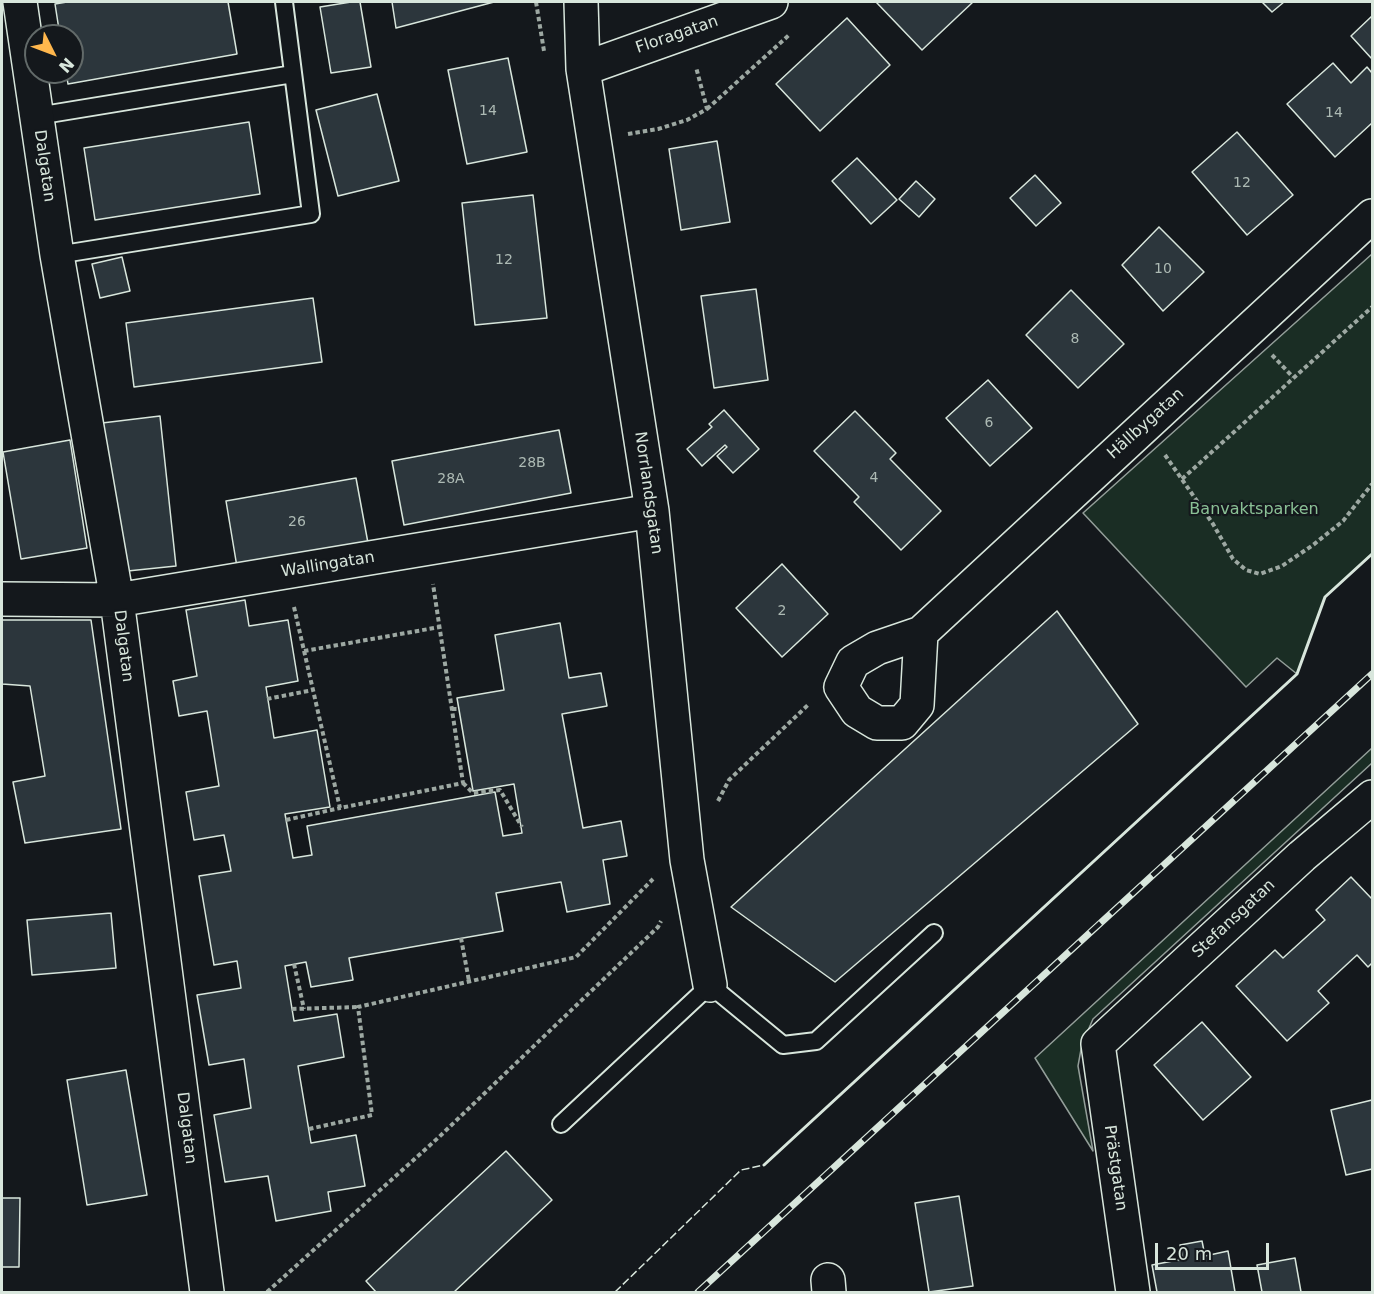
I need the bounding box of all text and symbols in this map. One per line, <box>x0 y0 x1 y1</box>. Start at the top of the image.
street label: Floragatan <box>633 12 721 58</box>
north arrow <box>24 24 84 84</box>
text: N <box>55 54 78 76</box>
house number: 14 <box>479 103 497 119</box>
house number: 14 <box>1325 105 1343 121</box>
street label: Dalgatan <box>29 129 59 203</box>
house number: 12 <box>1233 175 1251 191</box>
house number: 12 <box>495 252 513 268</box>
house number: 10 <box>1154 261 1172 277</box>
house number: 8 <box>1071 331 1079 347</box>
street label: Hällbygatan <box>1104 385 1188 463</box>
house number: 6 <box>985 415 993 431</box>
street label: Norrlandsgatan <box>630 430 666 556</box>
house number: 28B <box>518 455 546 471</box>
house number: 4 <box>870 470 878 486</box>
house number: 28A <box>437 471 465 487</box>
park label: Banvaktsparken <box>1189 500 1319 520</box>
house number: 26 <box>288 514 306 530</box>
street label: Wallingatan <box>280 548 376 582</box>
house number: 2 <box>778 603 786 619</box>
street label: Dalgatan <box>109 609 137 683</box>
street label: Stefansgatan <box>1189 876 1279 962</box>
street label: Dalgatan <box>172 1091 200 1165</box>
street label: Prästgatan <box>1099 1124 1131 1212</box>
scale bar <box>1158 1231 1272 1269</box>
text: 20 m <box>1166 1243 1212 1264</box>

